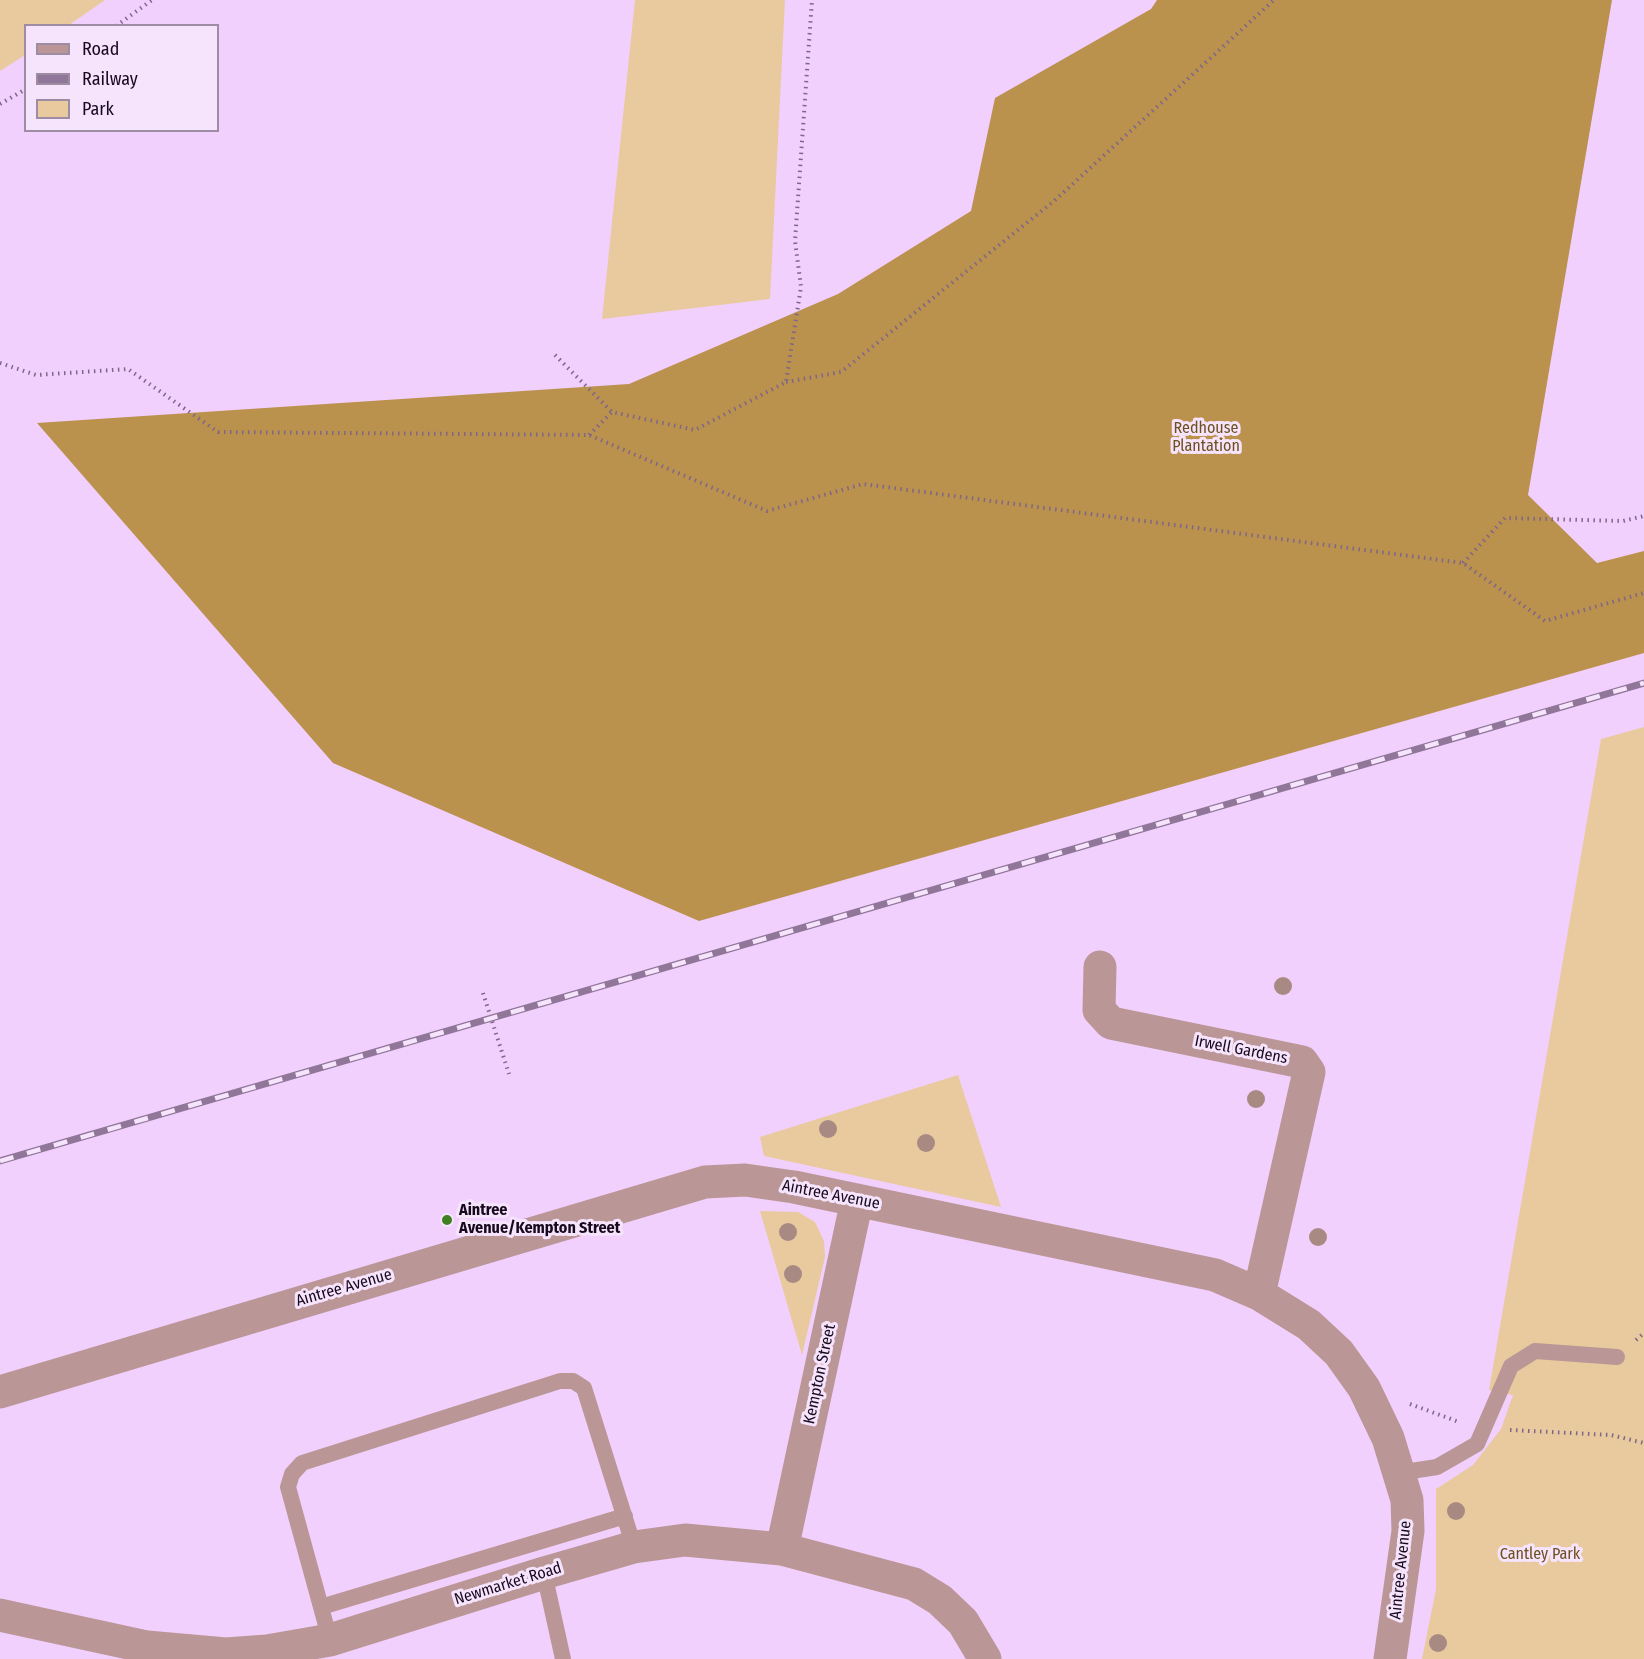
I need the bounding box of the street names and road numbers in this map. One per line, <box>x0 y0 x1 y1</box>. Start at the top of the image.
street label: Irwell Gardens <box>1193 1032 1289 1068</box>
street label: Aintree Avenue <box>781 1176 881 1214</box>
street label: Aintree Avenue <box>294 1265 394 1311</box>
street label: Kempton Street <box>800 1322 840 1426</box>
street label: Aintree Avenue <box>1386 1520 1416 1620</box>
street label: Newmarket Road <box>452 1559 564 1609</box>

